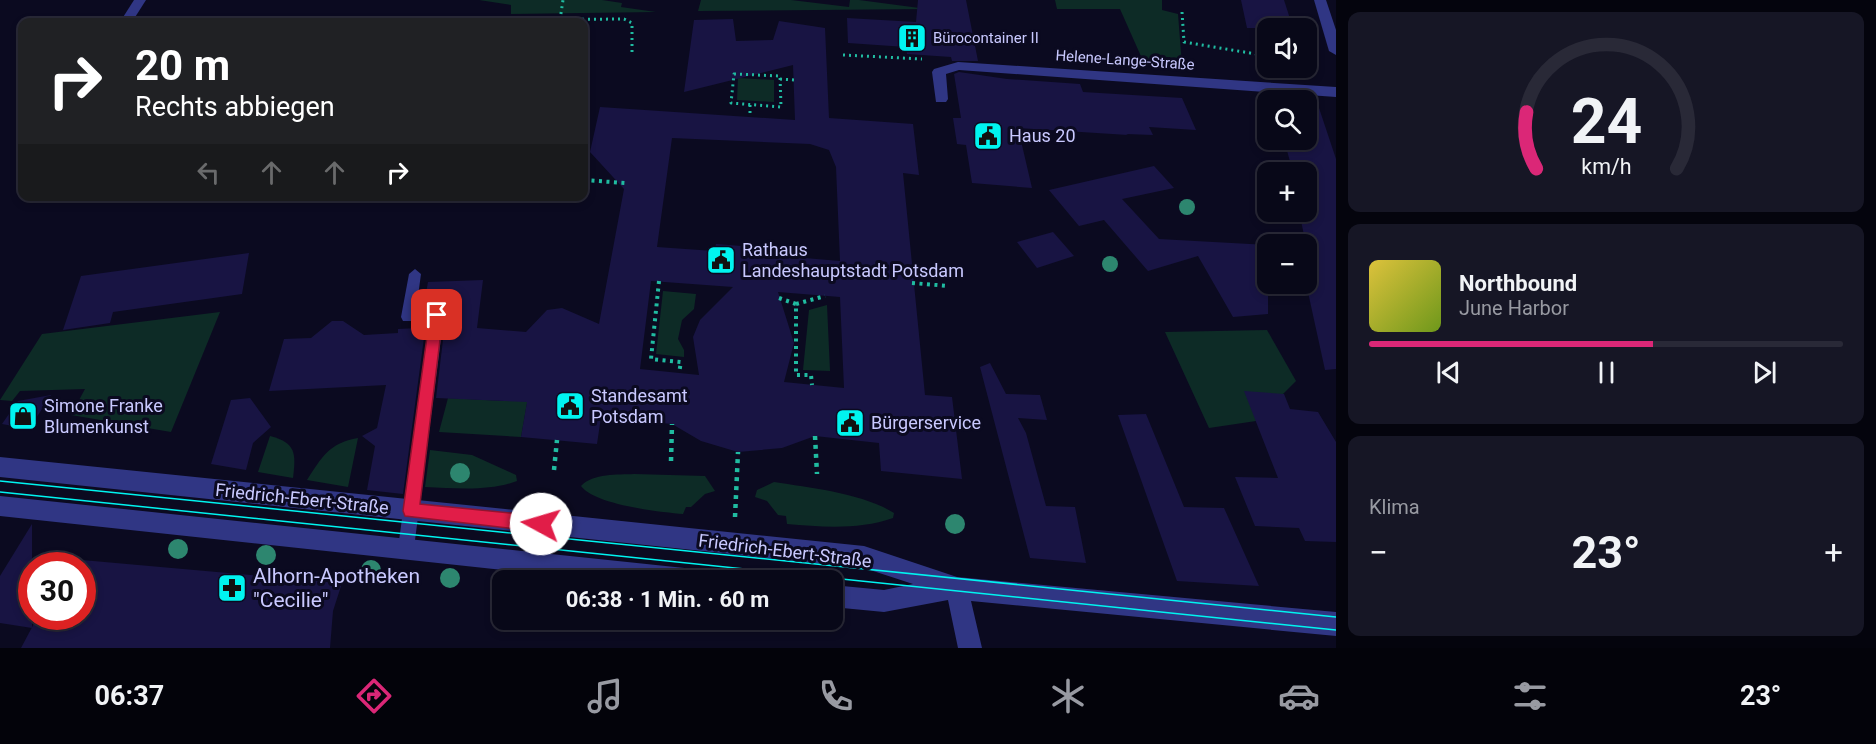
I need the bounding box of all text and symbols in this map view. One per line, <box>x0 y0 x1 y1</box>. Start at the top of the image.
map controls <box>1257 18 1317 294</box>
button: sound <box>1257 18 1317 78</box>
building icon: Bürocontainer II <box>896 22 928 54</box>
place label: Bürocontainer II <box>933 29 1039 47</box>
text: 20 m <box>135 41 230 90</box>
icon: right <box>36 42 114 120</box>
street label: Helene-Lange-Straße <box>1055 46 1195 74</box>
text: 24 <box>1570 85 1642 158</box>
button: search <box>1257 90 1317 150</box>
text: Rechts abbiegen <box>135 91 335 123</box>
public building icon: Haus 20 <box>972 120 1004 152</box>
place label: Haus 20 <box>1009 125 1076 146</box>
text: km/h <box>1581 154 1631 179</box>
icon: left <box>192 156 225 189</box>
icon: ahead <box>255 156 288 189</box>
icon: ahead <box>318 156 351 189</box>
icon: right <box>381 156 414 189</box>
button: + <box>1257 162 1317 222</box>
button: − <box>1257 234 1317 294</box>
place label: Rathaus Landeshauptstadt Potsdam <box>742 239 964 281</box>
public building icon: Rathaus Landeshauptstadt Potsdam <box>705 244 737 276</box>
text: Northbound <box>1459 271 1577 296</box>
pin <box>411 289 462 340</box>
text: June Harbor <box>1459 296 1569 320</box>
icon: arrive <box>420 298 453 331</box>
icon: previous <box>1432 356 1465 389</box>
icon: pause <box>1590 356 1623 389</box>
icon: next <box>1748 356 1781 389</box>
place label: Standesamt Potsdam <box>591 385 688 427</box>
public building icon: Standesamt Potsdam <box>554 390 586 422</box>
place label: Simone Franke Blumenkunst <box>44 395 163 437</box>
shop icon: Simone Franke Blumenkunst <box>7 400 39 432</box>
public building icon: Bürgerservice <box>834 407 866 439</box>
place label: Bürgerservice <box>871 412 981 433</box>
street label: Friedrich-Ebert-Straße <box>214 479 390 518</box>
position arrow <box>509 492 573 556</box>
text: Klima <box>1369 495 1420 519</box>
text: 23° <box>1571 526 1641 579</box>
street label: Friedrich-Ebert-Straße <box>697 529 873 572</box>
text: − <box>1369 533 1388 572</box>
text: + <box>1824 533 1843 572</box>
speed limit sign: 30 <box>18 552 96 630</box>
place label: Alhorn-Apotheken "Cecilie" <box>253 564 420 612</box>
pharmacy icon: Alhorn-Apotheken "Cecilie" <box>216 572 248 604</box>
text: 06:38 · 1 Min. · 60 m <box>566 587 769 612</box>
icon: directions <box>353 675 395 717</box>
icon: music <box>584 675 626 717</box>
icon: phone <box>815 675 857 717</box>
icon: climate <box>1047 675 1089 717</box>
icon: car <box>1278 675 1320 717</box>
icon: filters <box>1509 675 1551 717</box>
text: 06:37 <box>95 680 164 712</box>
text: 23° <box>1740 680 1781 712</box>

